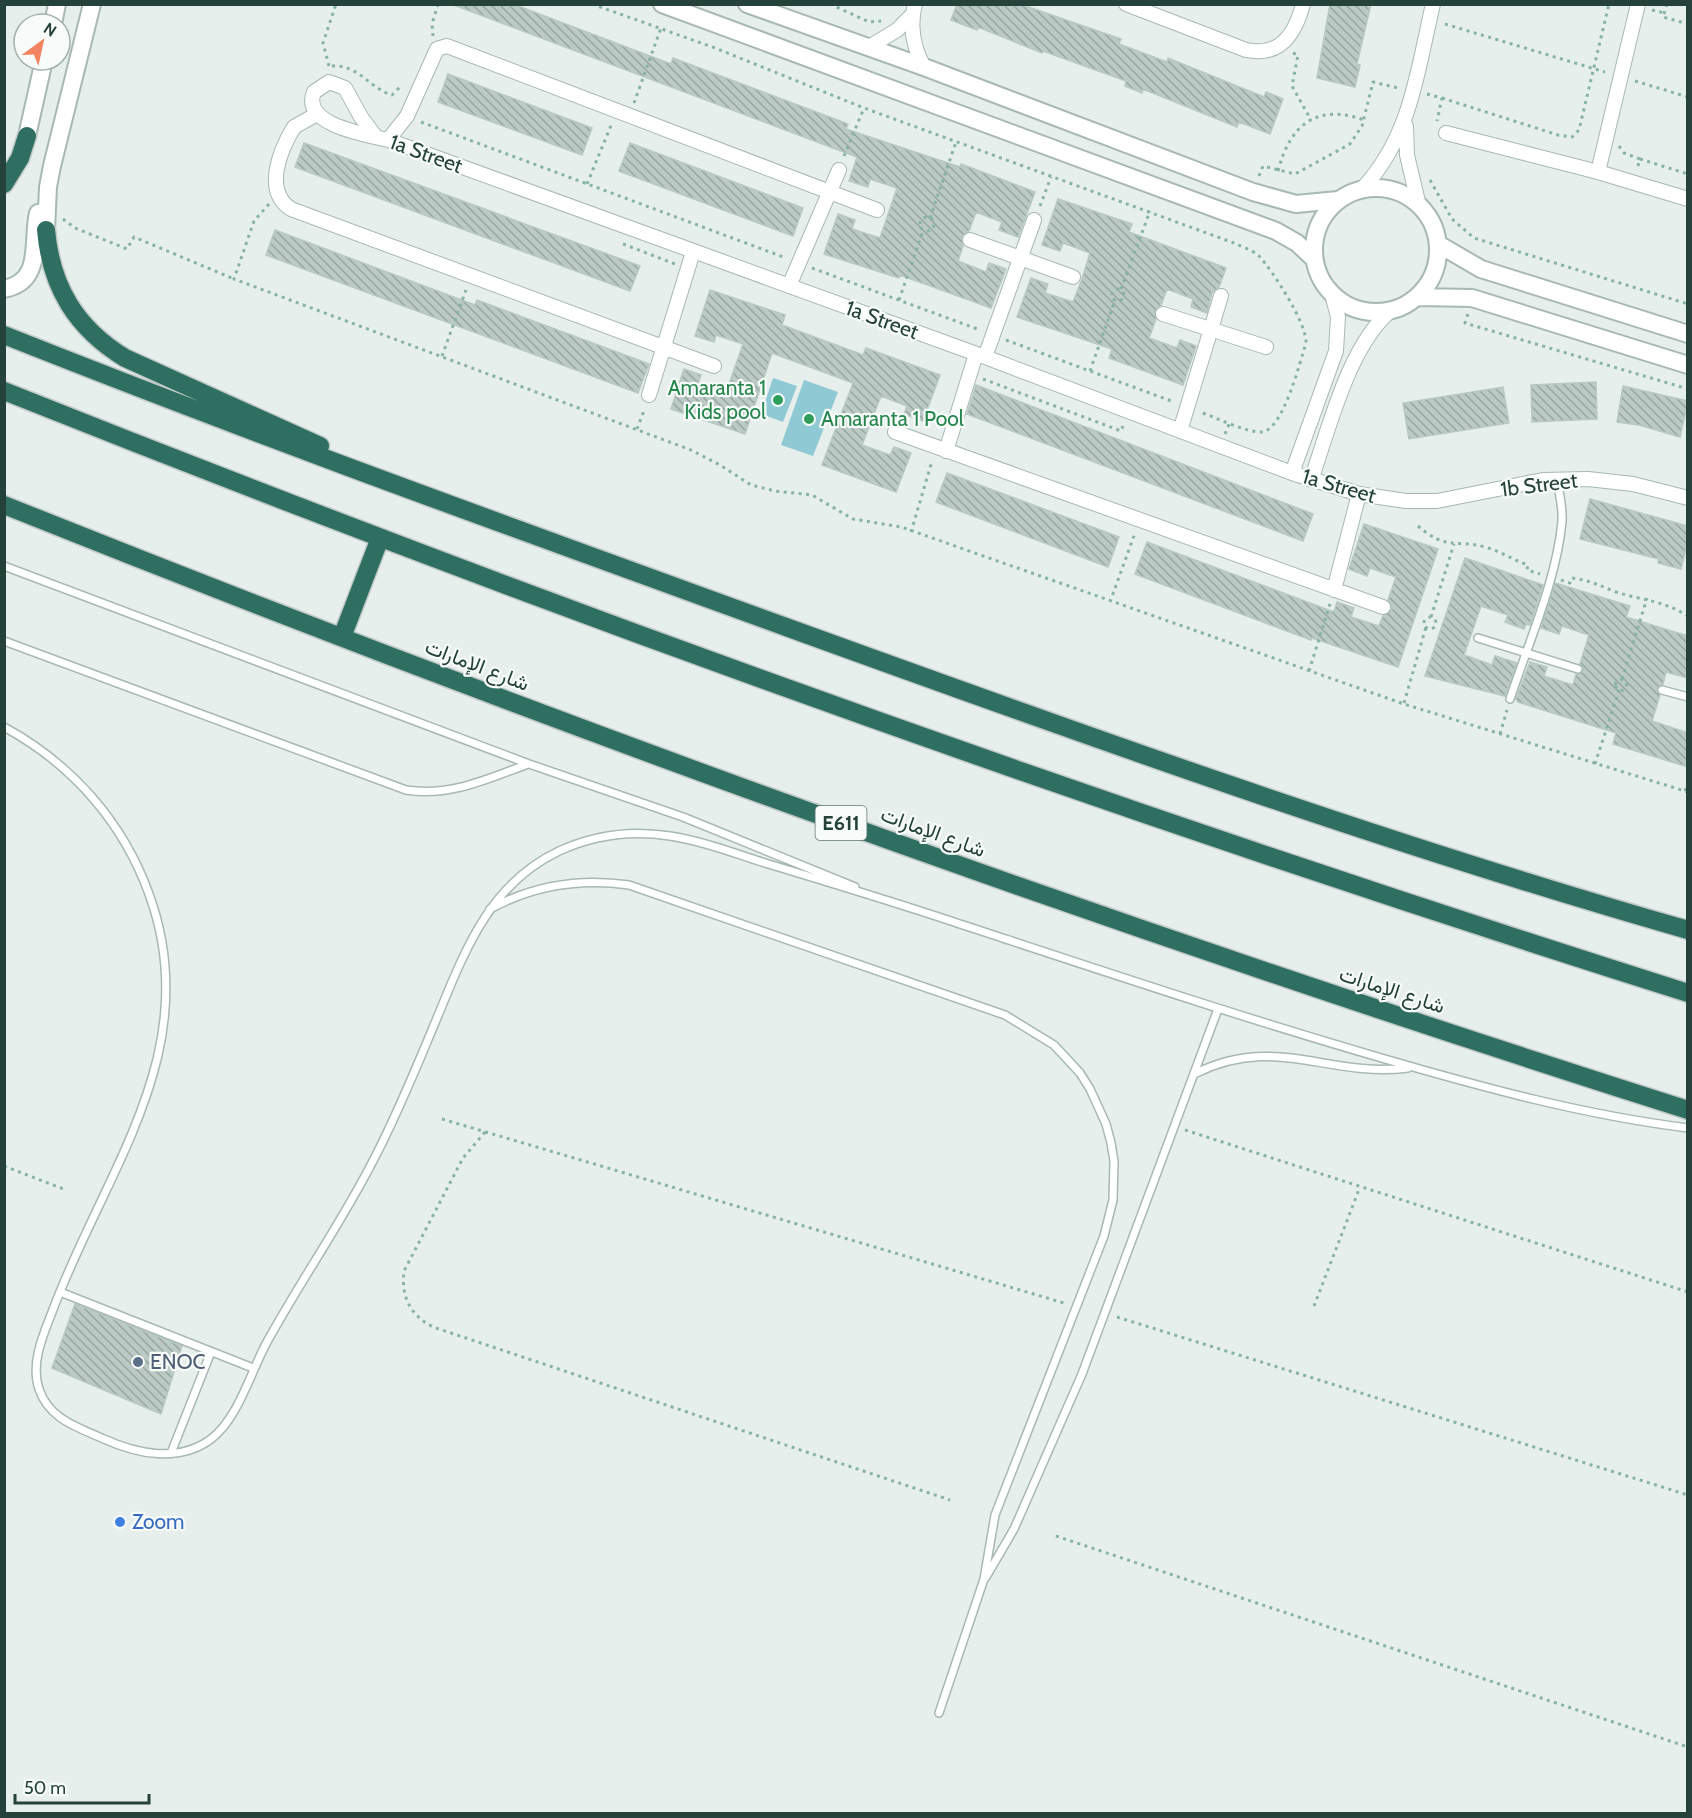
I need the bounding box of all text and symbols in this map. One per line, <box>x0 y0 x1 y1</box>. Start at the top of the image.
north arrow <box>12 12 72 72</box>
text: N <box>40 19 60 41</box>
street label: 1a Street <box>386 129 466 178</box>
street label: 1a Street <box>842 295 922 344</box>
place label: Amaranta 1 Kids pool <box>668 375 766 424</box>
marker: Amaranta 1 Kids pool <box>771 393 785 407</box>
place label: Amaranta 1 Pool <box>821 406 964 431</box>
marker: Amaranta 1 Pool <box>802 412 816 426</box>
street label: 1a Street <box>1299 463 1379 508</box>
street label: 1b Street <box>1499 467 1579 502</box>
street label: شارع الإمارات <box>421 633 533 698</box>
street label: شارع الإمارات <box>877 801 989 864</box>
road number: E611 <box>816 806 866 840</box>
street label: شارع الإمارات <box>1336 961 1448 1020</box>
place label: ENOC <box>150 1349 206 1374</box>
marker: ENOC <box>131 1355 145 1369</box>
place label: Zoom <box>132 1509 184 1534</box>
marker: Zoom <box>113 1515 127 1529</box>
scale bar <box>15 1767 148 1805</box>
text: 50 m <box>24 1777 66 1799</box>

